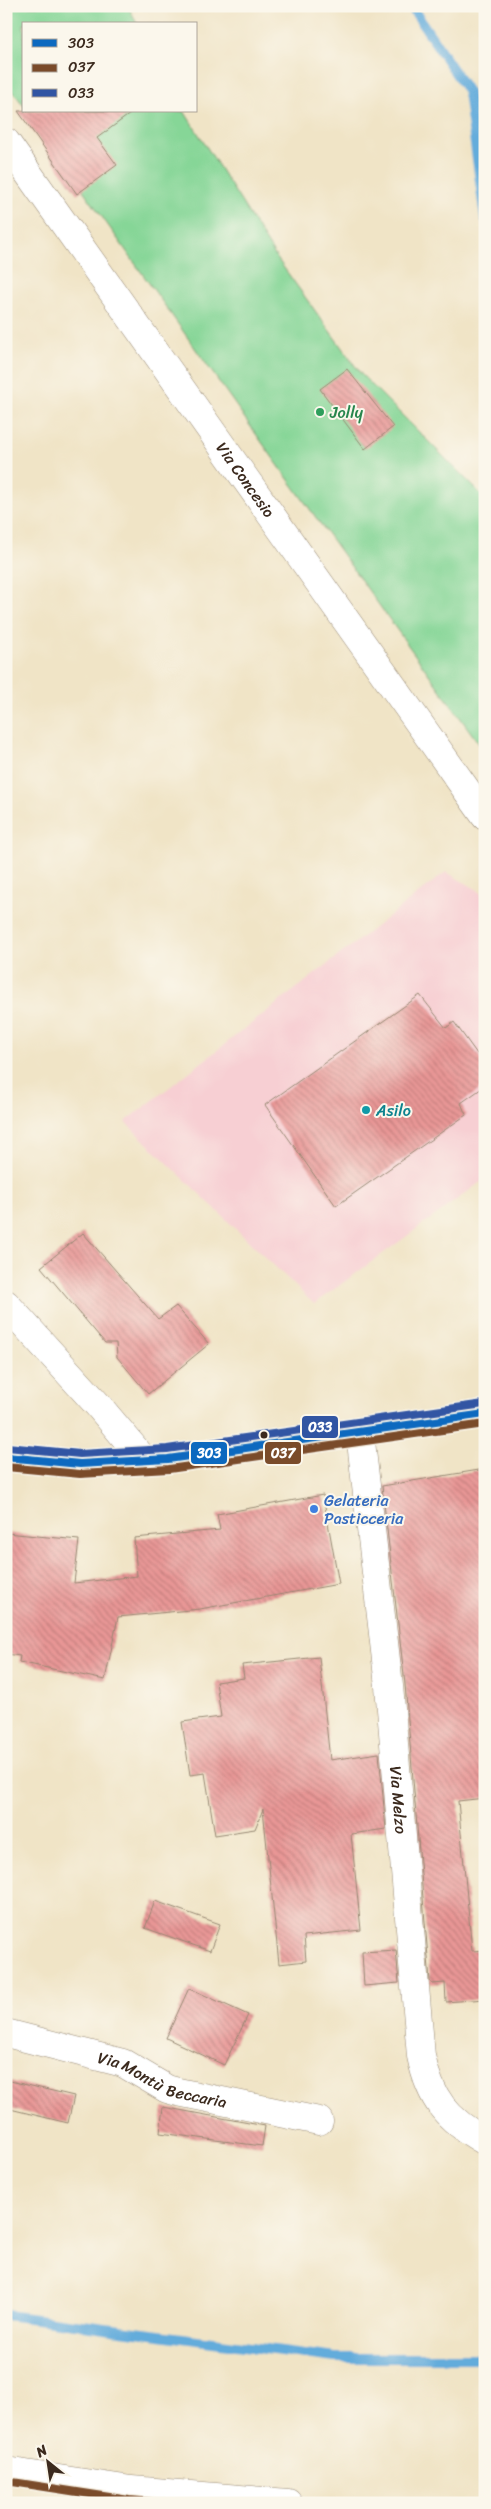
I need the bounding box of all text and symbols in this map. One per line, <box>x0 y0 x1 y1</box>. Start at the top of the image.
legend <box>22 22 198 112</box>
text: 303 <box>68 30 94 56</box>
text: 037 <box>68 54 96 80</box>
text: 033 <box>68 80 94 106</box>
place label: Jolly <box>329 398 364 427</box>
marker: Jolly <box>314 406 326 418</box>
street label: Via Concesio <box>208 436 283 524</box>
place label: Asilo <box>375 1096 411 1125</box>
marker: Asilo <box>360 1104 372 1116</box>
line badge: 033 <box>301 1415 339 1439</box>
text: 033 <box>308 1415 332 1440</box>
unlabelled marker <box>259 1430 269 1440</box>
line badge: 303 <box>190 1441 228 1465</box>
text: 303 <box>196 1441 221 1466</box>
line badge: 037 <box>264 1441 302 1465</box>
text: 037 <box>271 1441 296 1466</box>
place label: Gelateria Pasticceria <box>324 1486 404 1533</box>
marker: Gelateria Pasticceria <box>308 1503 320 1515</box>
street label: Via Melzo <box>381 1765 416 1835</box>
street label: Via Montù Beccaria <box>94 2043 229 2117</box>
north arrow <box>22 2436 72 2486</box>
text: N <box>30 2438 52 2465</box>

